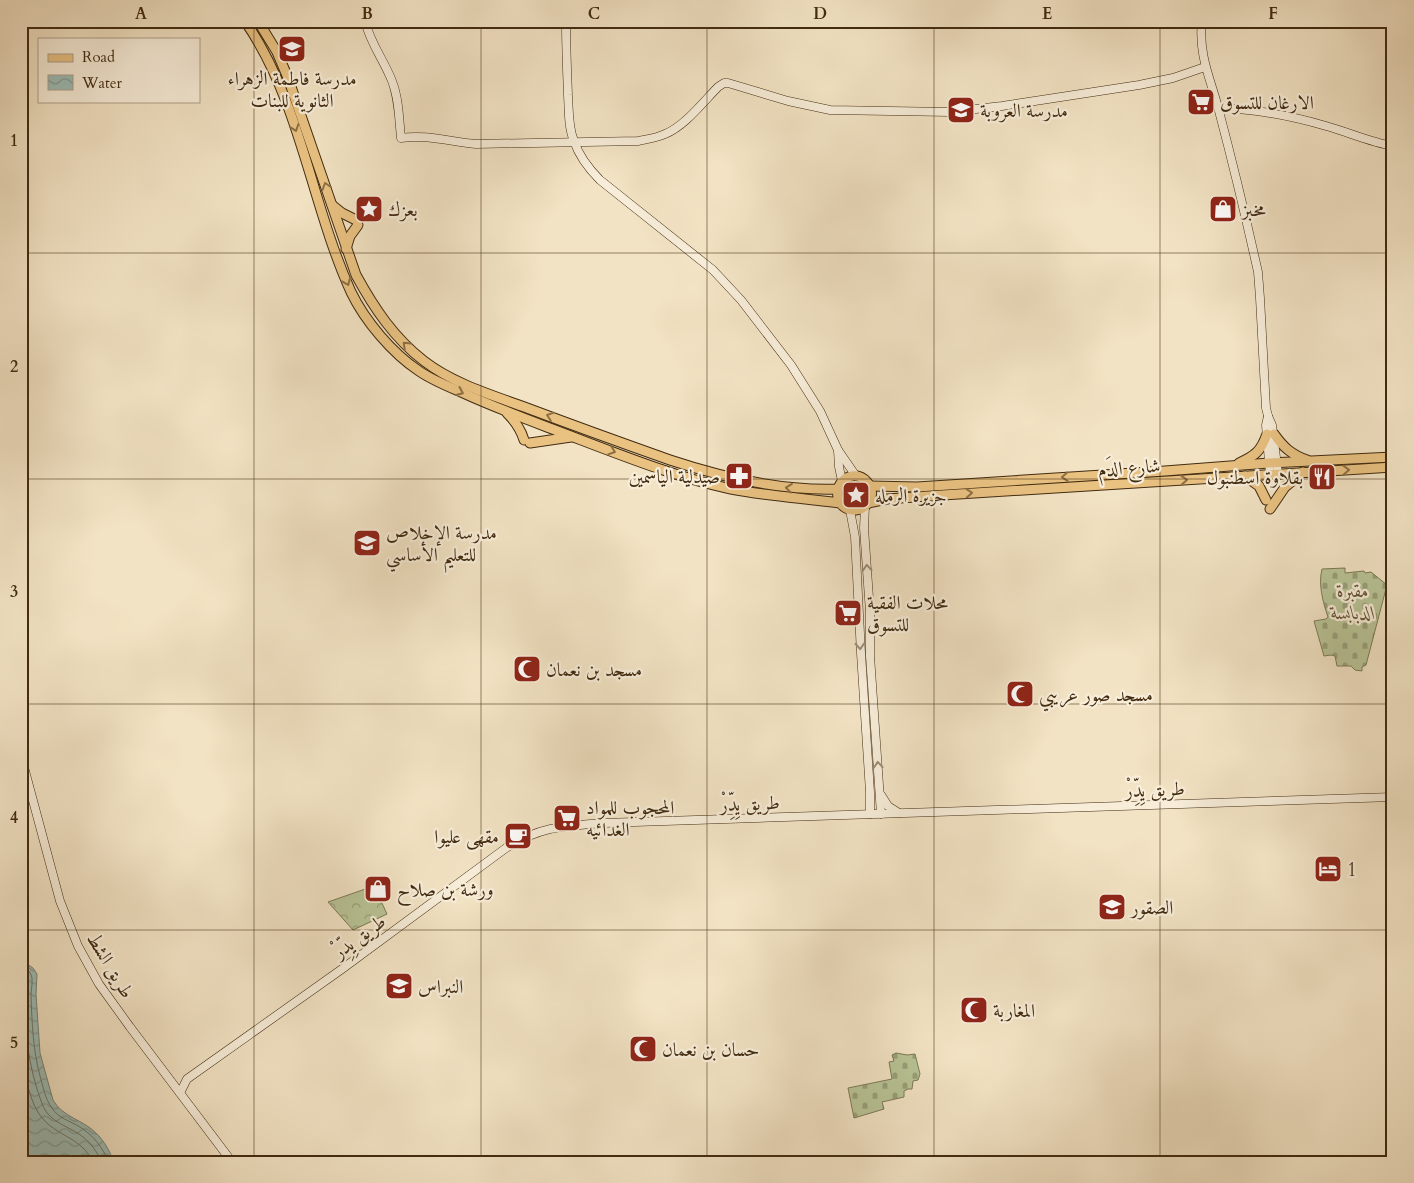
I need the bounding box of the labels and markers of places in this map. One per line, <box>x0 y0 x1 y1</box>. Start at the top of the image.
school or university icon: مدرسة فاطمة الزهراء الثانوية للبنات <box>277 34 307 64</box>
place label: مدرسة فاطمة الزهراء الثانوية للبنات <box>227 66 357 114</box>
supermarket icon: الارغان للتسوق <box>1186 87 1216 117</box>
place label: الارغان للتسوق <box>1220 90 1314 116</box>
school or university icon: مدرسة العروبة <box>946 95 976 125</box>
place label: مدرسة العروبة <box>980 98 1068 124</box>
place icon: بعزك <box>354 194 384 224</box>
shop icon: مخبز <box>1208 194 1238 224</box>
place label: بعزك <box>388 197 418 223</box>
place label: مخبز <box>1240 197 1266 223</box>
pharmacy icon: صيدلية الياسمين <box>724 461 754 491</box>
restaurant icon: بقلاوة اسطنبول <box>1307 462 1337 492</box>
place label: صيدلية الياسمين <box>629 464 720 490</box>
place label: بقلاوة اسطنبول <box>1207 465 1303 491</box>
place icon: جزيرة الرمله <box>841 480 871 510</box>
place label: جزيرة الرمله <box>875 483 947 509</box>
place label: مدرسة الإخلاص للتعليم الأساسي <box>386 520 497 574</box>
school or university icon: مدرسة الإخلاص للتعليم الأساسي <box>352 528 382 558</box>
place label: محلات الفقية للتسوق <box>867 590 948 638</box>
supermarket icon: محلات الفقية للتسوق <box>833 598 863 628</box>
mosque icon: مسجد بن نعمان <box>512 654 542 684</box>
place label: مسجد بن نعمان <box>546 657 642 683</box>
mosque icon: مسجد صور عريبي <box>1005 679 1035 709</box>
place label: مسجد صور عريبي <box>1039 682 1153 712</box>
place label: المحجوب للمواد الغدائيه <box>586 795 674 843</box>
supermarket icon: المحجوب للمواد الغدائيه <box>552 803 582 833</box>
cafe icon: مقهى عليوا <box>503 821 533 851</box>
place label: مقهى عليوا <box>434 824 499 850</box>
hotel icon: 1 <box>1313 854 1343 884</box>
place label: 1 <box>1347 857 1357 883</box>
shop icon: ورشة بن صلاح <box>363 874 393 904</box>
place label: ورشة بن صلاح <box>397 877 494 907</box>
school or university icon: الصقور <box>1097 892 1127 922</box>
place label: الصقور <box>1129 895 1173 921</box>
school or university icon: النبراس <box>384 971 414 1001</box>
place label: النبراس <box>418 974 464 1000</box>
mosque icon: المغاربة <box>959 995 989 1025</box>
place label: المغاربة <box>993 998 1035 1024</box>
mosque icon: حسان بن نعمان <box>628 1034 658 1064</box>
place label: حسان بن نعمان <box>662 1037 759 1063</box>

